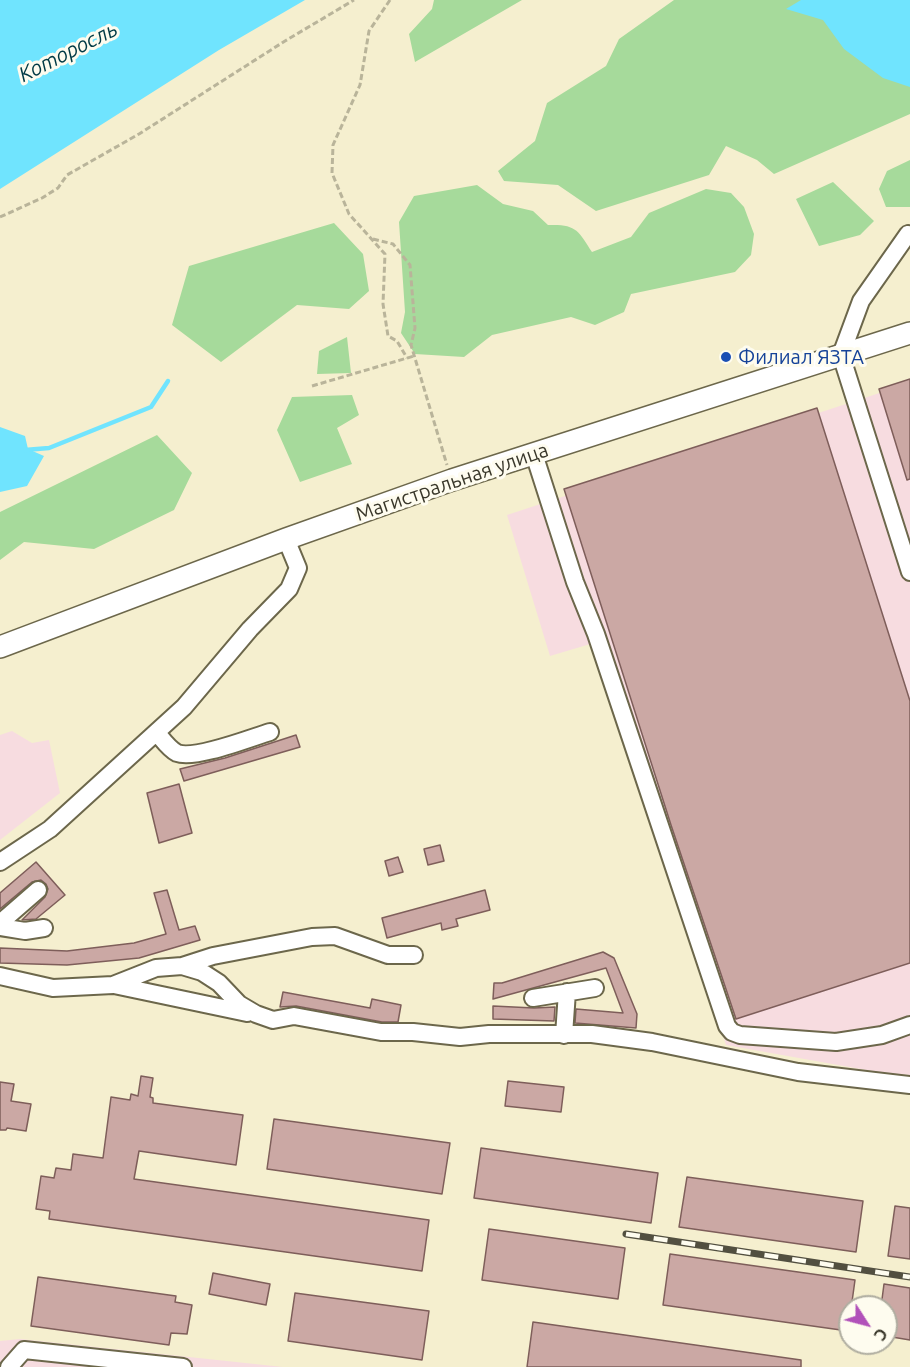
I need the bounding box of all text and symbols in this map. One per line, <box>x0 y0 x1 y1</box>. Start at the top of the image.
water label: Которосль <box>14 16 122 88</box>
place label: Филиал ЯЗТА <box>738 345 864 369</box>
marker: Филиал ЯЗТА <box>719 350 733 364</box>
street label: Магистральная улица <box>353 438 551 526</box>
north arrow <box>838 1295 898 1355</box>
text: С <box>871 1325 891 1344</box>

